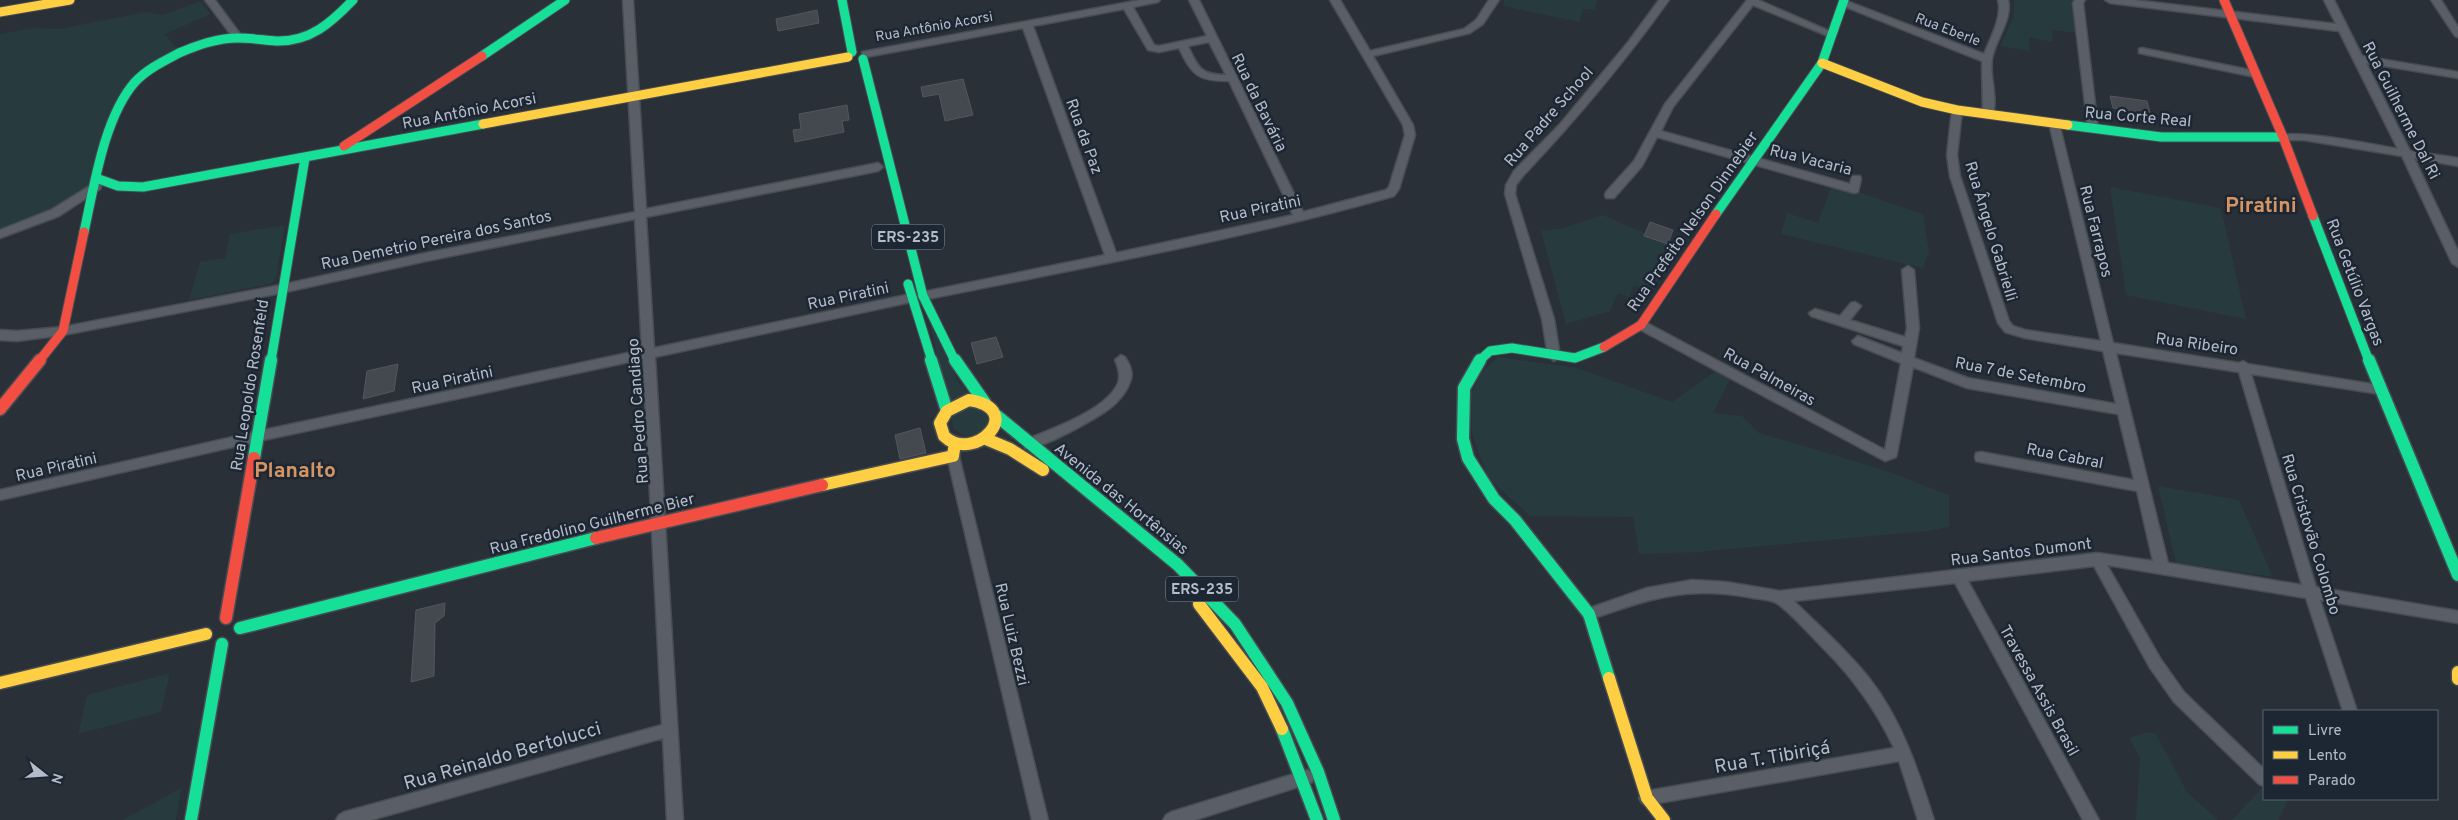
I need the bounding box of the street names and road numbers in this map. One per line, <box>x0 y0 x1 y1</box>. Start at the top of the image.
street label: Rua Antônio Acorsi <box>874 9 994 46</box>
street label: Rua Eberle <box>1912 10 1982 51</box>
street label: Rua Guilherme Dal Ri <box>2357 39 2444 183</box>
street label: Rua da Bavária <box>1226 50 1291 155</box>
street label: Rua Padre School <box>1501 63 1598 171</box>
street label: Rua Antônio Acorsi <box>401 89 538 135</box>
street label: Rua da Paz <box>1060 96 1106 177</box>
street label: Rua Corte Real <box>2084 103 2192 133</box>
street label: Rua Prefeito Nelson Dinnebier <box>1624 128 1764 316</box>
street label: Rua Vacaria <box>1767 141 1854 181</box>
street label: Rua Ângelo Gabrielli <box>1959 159 2023 304</box>
street label: Rua Farrapos <box>2074 183 2116 280</box>
street label: Rua Piratini <box>1218 192 1303 228</box>
street label: Rua Demetrio Pereira dos Santos <box>319 207 554 275</box>
street label: Rua Getúlio Vargas <box>2321 216 2388 349</box>
road number: ERS-235 <box>872 224 944 250</box>
street label: Rua Piratini <box>806 279 891 315</box>
street label: Rua Leopoldo Rosenfeld <box>228 298 274 472</box>
street label: Rua Ribeiro <box>2154 329 2239 361</box>
street label: Rua Pedro Candiago <box>624 337 654 484</box>
street label: Rua Palmeiras <box>1719 344 1819 411</box>
street label: Rua 7 de Setembro <box>1953 353 2088 399</box>
street label: Rua Piratini <box>410 363 495 399</box>
street label: Avenida das Hortênsias <box>1049 439 1192 560</box>
street label: Rua Cabral <box>2024 440 2105 474</box>
street label: Rua Piratini <box>14 449 99 487</box>
street label: Rua Cristovão Colombo <box>2276 452 2344 618</box>
street label: Rua Fredolino Guilherme Bier <box>488 490 697 560</box>
street label: Rua Santos Dumont <box>1950 534 2093 572</box>
road number: ERS-235 <box>1166 576 1238 602</box>
street label: Rua Luiz Bezzi <box>990 581 1033 688</box>
street label: Travessa Assis Brasil <box>1994 622 2083 760</box>
street label: Rua Reinaldo Bertolucci <box>401 717 604 797</box>
street label: Rua T. Tibiriçá <box>1713 736 1832 780</box>

